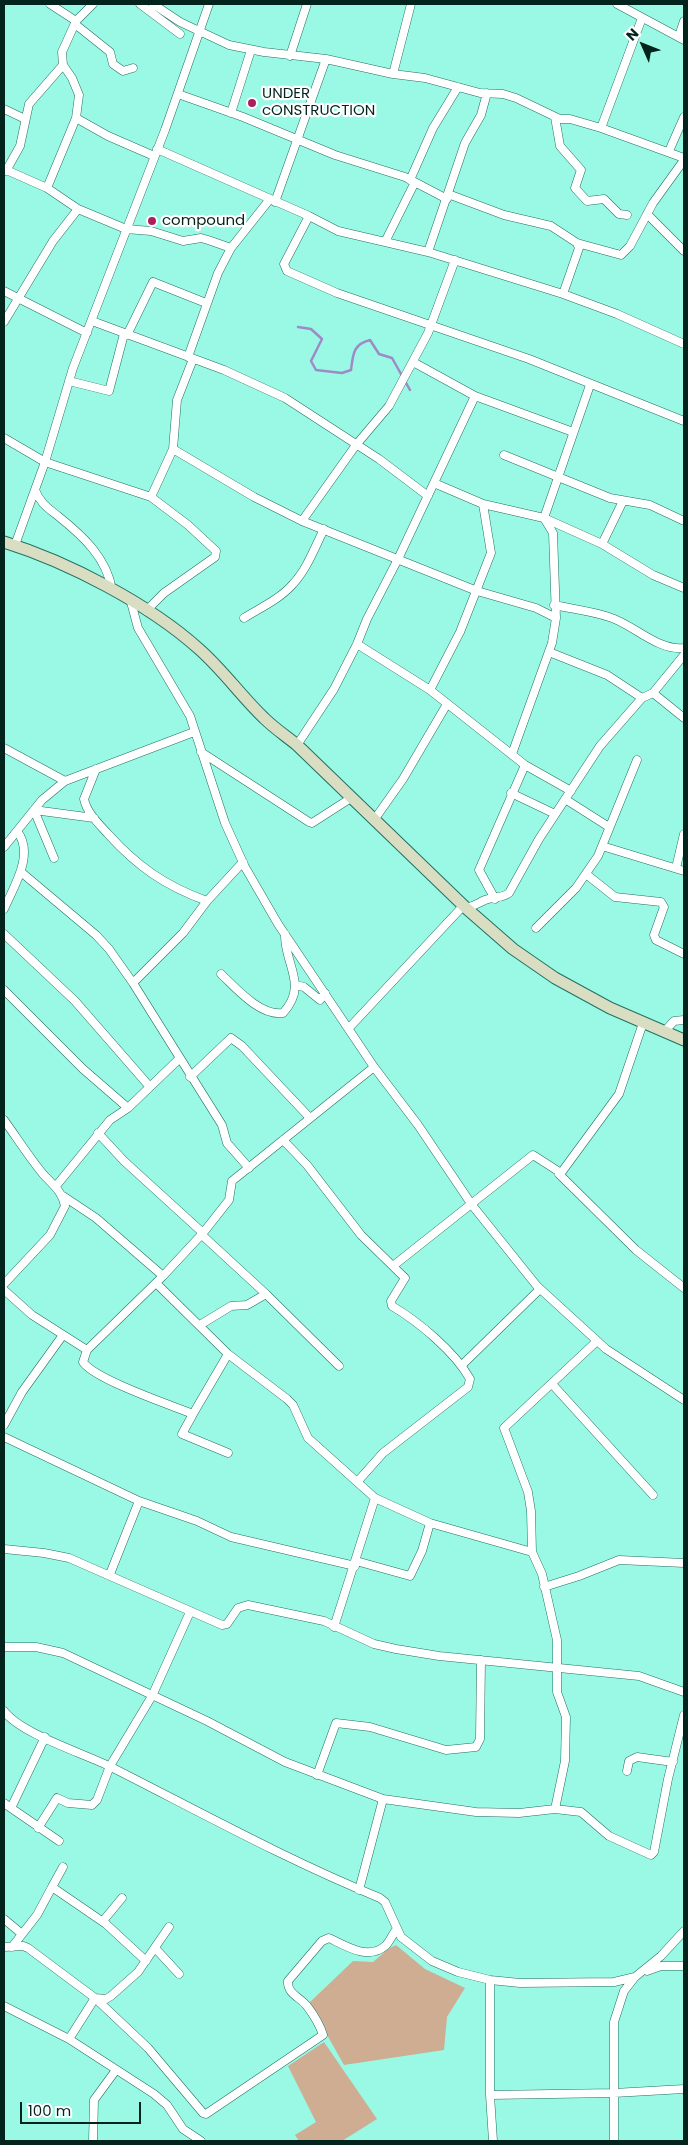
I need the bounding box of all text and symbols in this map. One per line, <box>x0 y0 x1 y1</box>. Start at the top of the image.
north arrow <box>618 20 668 70</box>
text: N <box>621 24 643 45</box>
place label: UNDER cONSTRUCTION <box>262 85 375 120</box>
marker: UNDER cONSTRUCTION <box>246 97 258 109</box>
place label: compound <box>162 212 245 230</box>
marker: compound <box>146 215 158 227</box>
scale bar <box>22 2092 144 2124</box>
text: 100 m <box>28 2100 71 2121</box>

